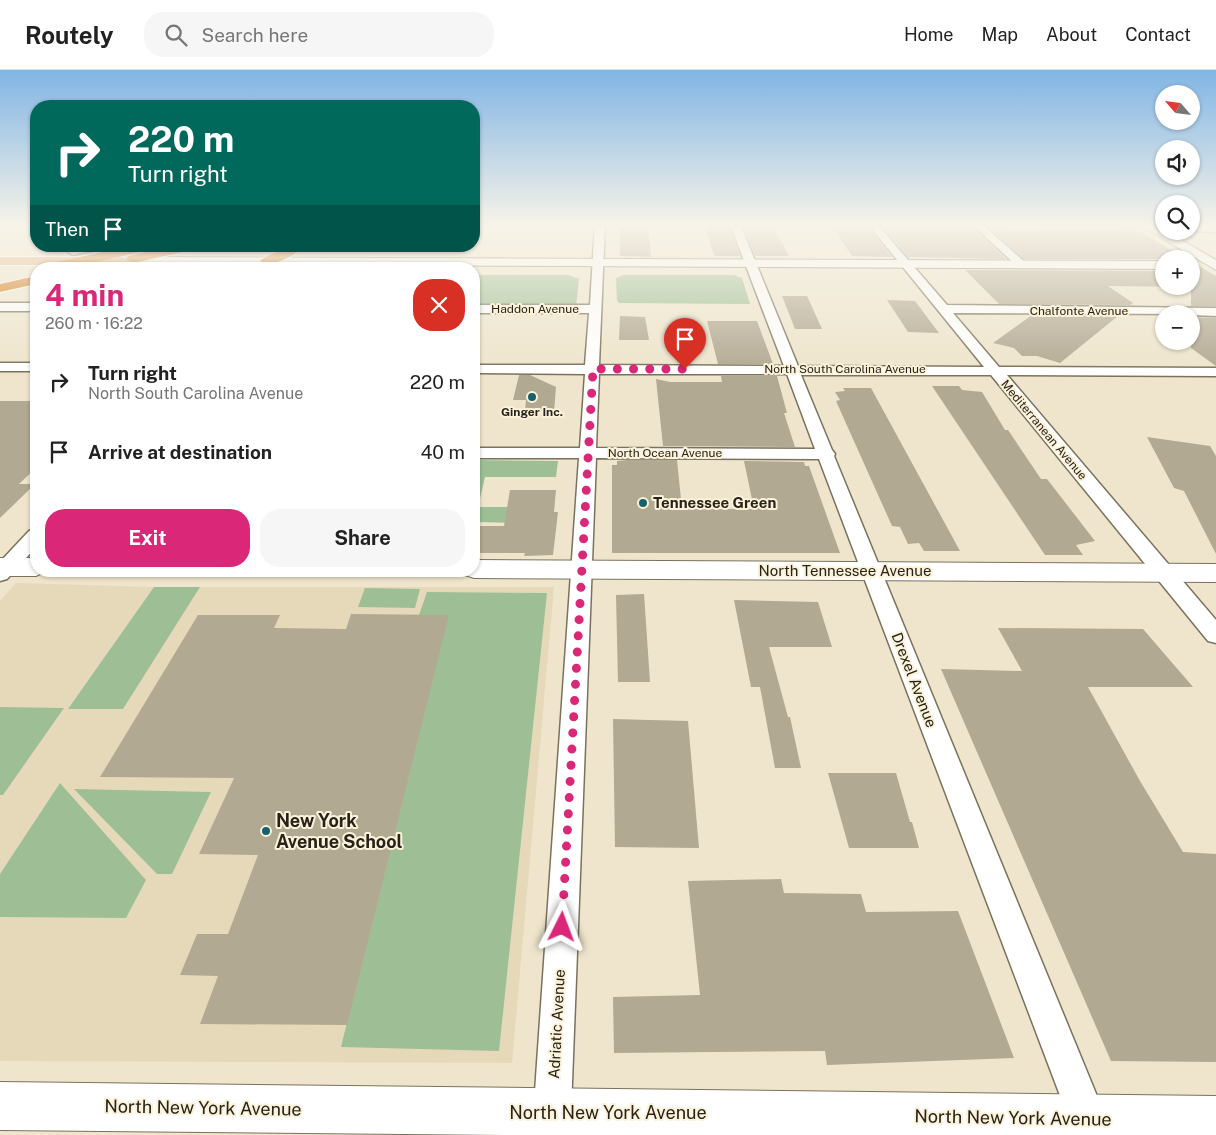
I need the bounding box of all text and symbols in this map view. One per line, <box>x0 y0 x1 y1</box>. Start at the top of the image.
search box <box>144 12 494 57</box>
text: Routely <box>25 21 114 49</box>
icon: search <box>162 21 190 49</box>
text: Search here <box>202 24 308 46</box>
text: Home <box>904 24 954 45</box>
text: Map <box>982 24 1018 45</box>
text: About <box>1046 24 1097 45</box>
text: Contact <box>1125 24 1191 45</box>
north arrow <box>1155 85 1200 130</box>
map controls <box>1155 85 1200 350</box>
text: 220 m <box>128 119 234 160</box>
icon: right <box>45 120 110 185</box>
button: sound <box>1155 140 1200 185</box>
text: Turn right <box>128 161 228 187</box>
button: search <box>1155 195 1200 240</box>
icon: arrive <box>99 215 127 243</box>
text: Then <box>45 218 89 240</box>
button: + <box>1155 250 1200 295</box>
text: 4 min <box>45 277 124 313</box>
button: close <box>413 279 465 331</box>
street label: Haddon Avenue <box>491 302 579 316</box>
street label: Chalfonte Avenue <box>1030 304 1129 318</box>
button: − <box>1155 305 1200 350</box>
text: 260 m · 16:22 <box>45 314 143 333</box>
pin <box>664 318 706 369</box>
icon: arrive <box>671 325 699 353</box>
text: Turn right <box>88 362 177 384</box>
street label: North South Carolina Avenue <box>764 362 926 376</box>
icon: right <box>45 368 73 396</box>
text: 220 m <box>410 371 465 393</box>
street label: Mediterranean Avenue <box>998 377 1090 483</box>
text: North South Carolina Avenue <box>88 384 303 403</box>
marker: Ginger Inc. <box>526 391 538 403</box>
place label: Ginger Inc. <box>501 405 563 419</box>
icon: arrive <box>45 438 73 466</box>
text: Arrive at destination <box>88 441 272 463</box>
text: 40 m <box>420 441 465 463</box>
street label: North Ocean Avenue <box>608 446 722 460</box>
place label: Tennessee Green <box>653 494 776 511</box>
marker: Tennessee Green <box>637 497 649 509</box>
button: Exit <box>45 509 250 567</box>
button: Share <box>260 509 465 567</box>
street label: North Tennessee Avenue <box>759 562 931 579</box>
street label: Drexel Avenue <box>889 630 940 730</box>
place label: New York Avenue School <box>276 810 403 852</box>
marker: New York Avenue School <box>260 825 272 837</box>
position arrow <box>535 900 587 952</box>
street label: Adriatic Avenue <box>545 969 568 1079</box>
street label: North New York Avenue <box>104 1095 302 1120</box>
street label: North New York Avenue <box>509 1102 707 1123</box>
street label: North New York Avenue <box>914 1105 1112 1130</box>

